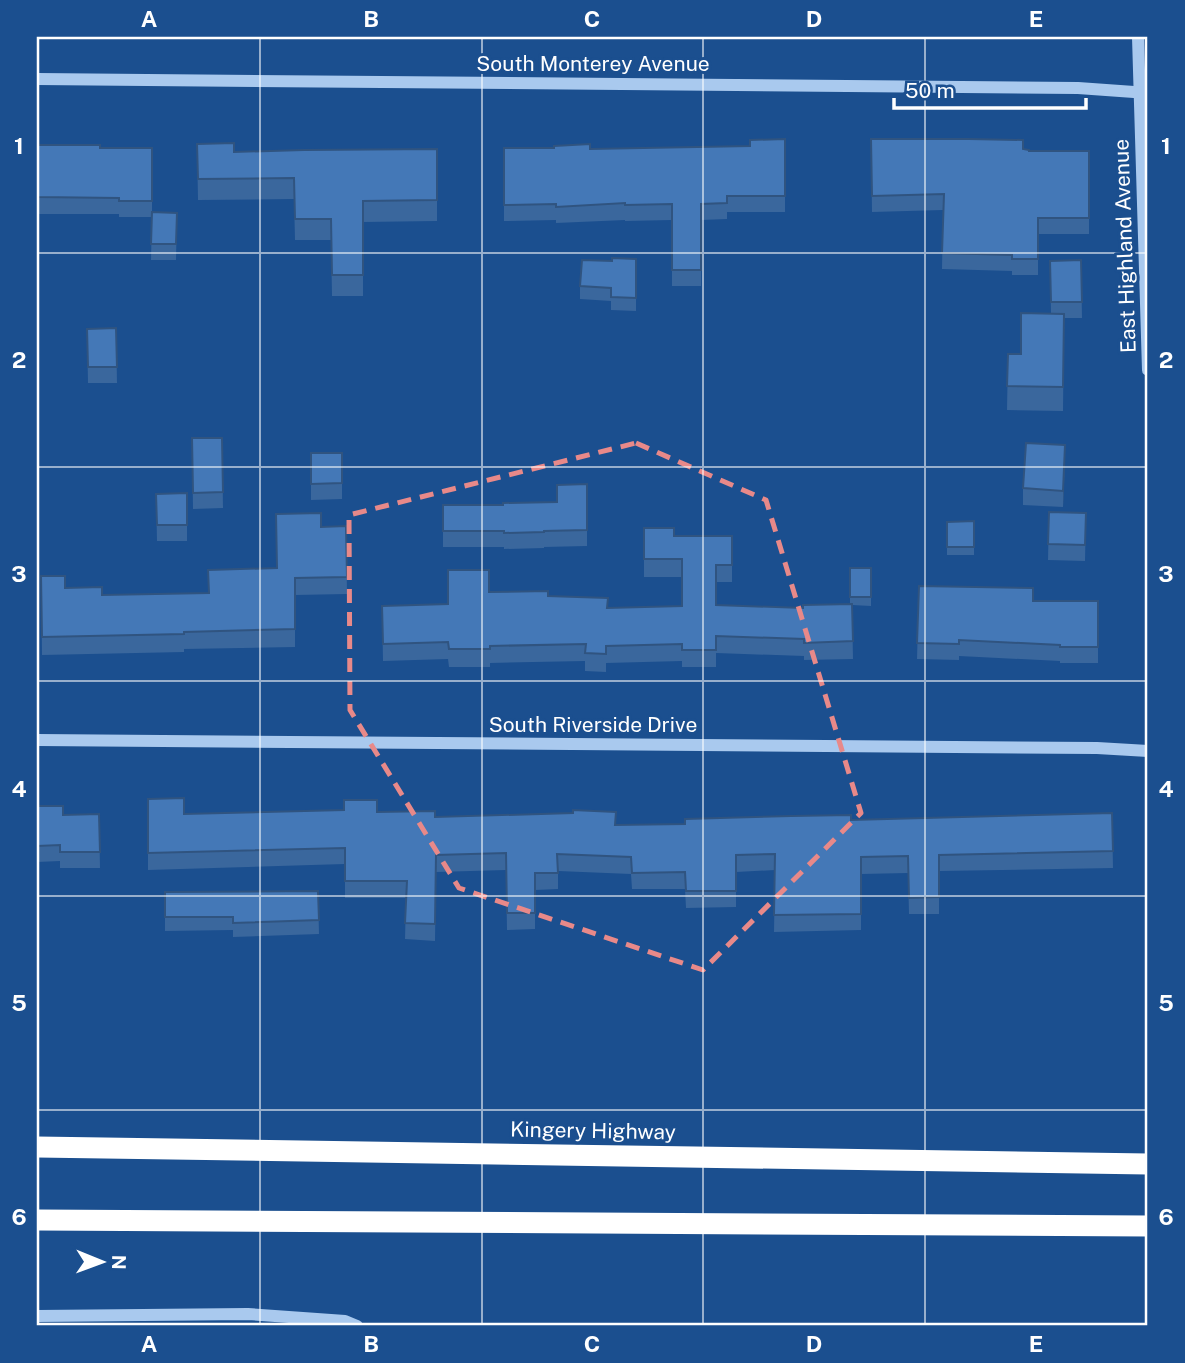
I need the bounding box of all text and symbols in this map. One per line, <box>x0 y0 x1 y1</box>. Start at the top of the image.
text: A <box>141 5 158 32</box>
text: B <box>363 5 379 32</box>
text: C <box>584 5 600 32</box>
text: D <box>806 5 822 32</box>
text: E <box>1029 5 1043 32</box>
street label: South Monterey Avenue <box>476 51 710 76</box>
scale bar <box>894 66 1087 110</box>
text: 50 m <box>905 78 955 103</box>
text: 1 <box>14 132 24 159</box>
text: 1 <box>1161 132 1171 159</box>
street label: East Highland Avenue <box>1108 139 1141 354</box>
text: 2 <box>12 346 26 373</box>
text: 2 <box>1159 346 1173 373</box>
text: 3 <box>11 560 27 587</box>
text: 3 <box>1158 560 1174 587</box>
street label: South Riverside Drive <box>489 712 697 737</box>
text: 4 <box>11 775 27 802</box>
text: 4 <box>1158 775 1174 802</box>
text: 5 <box>11 989 27 1016</box>
text: 5 <box>1158 989 1174 1016</box>
street label: Kingery Highway <box>510 1117 676 1144</box>
text: 6 <box>11 1203 27 1230</box>
text: 6 <box>1158 1203 1174 1230</box>
north arrow <box>66 1226 136 1296</box>
text: N <box>108 1255 130 1270</box>
text: A <box>141 1330 158 1357</box>
text: B <box>363 1330 379 1357</box>
text: C <box>584 1330 600 1357</box>
text: D <box>806 1330 822 1357</box>
text: E <box>1029 1330 1043 1357</box>

